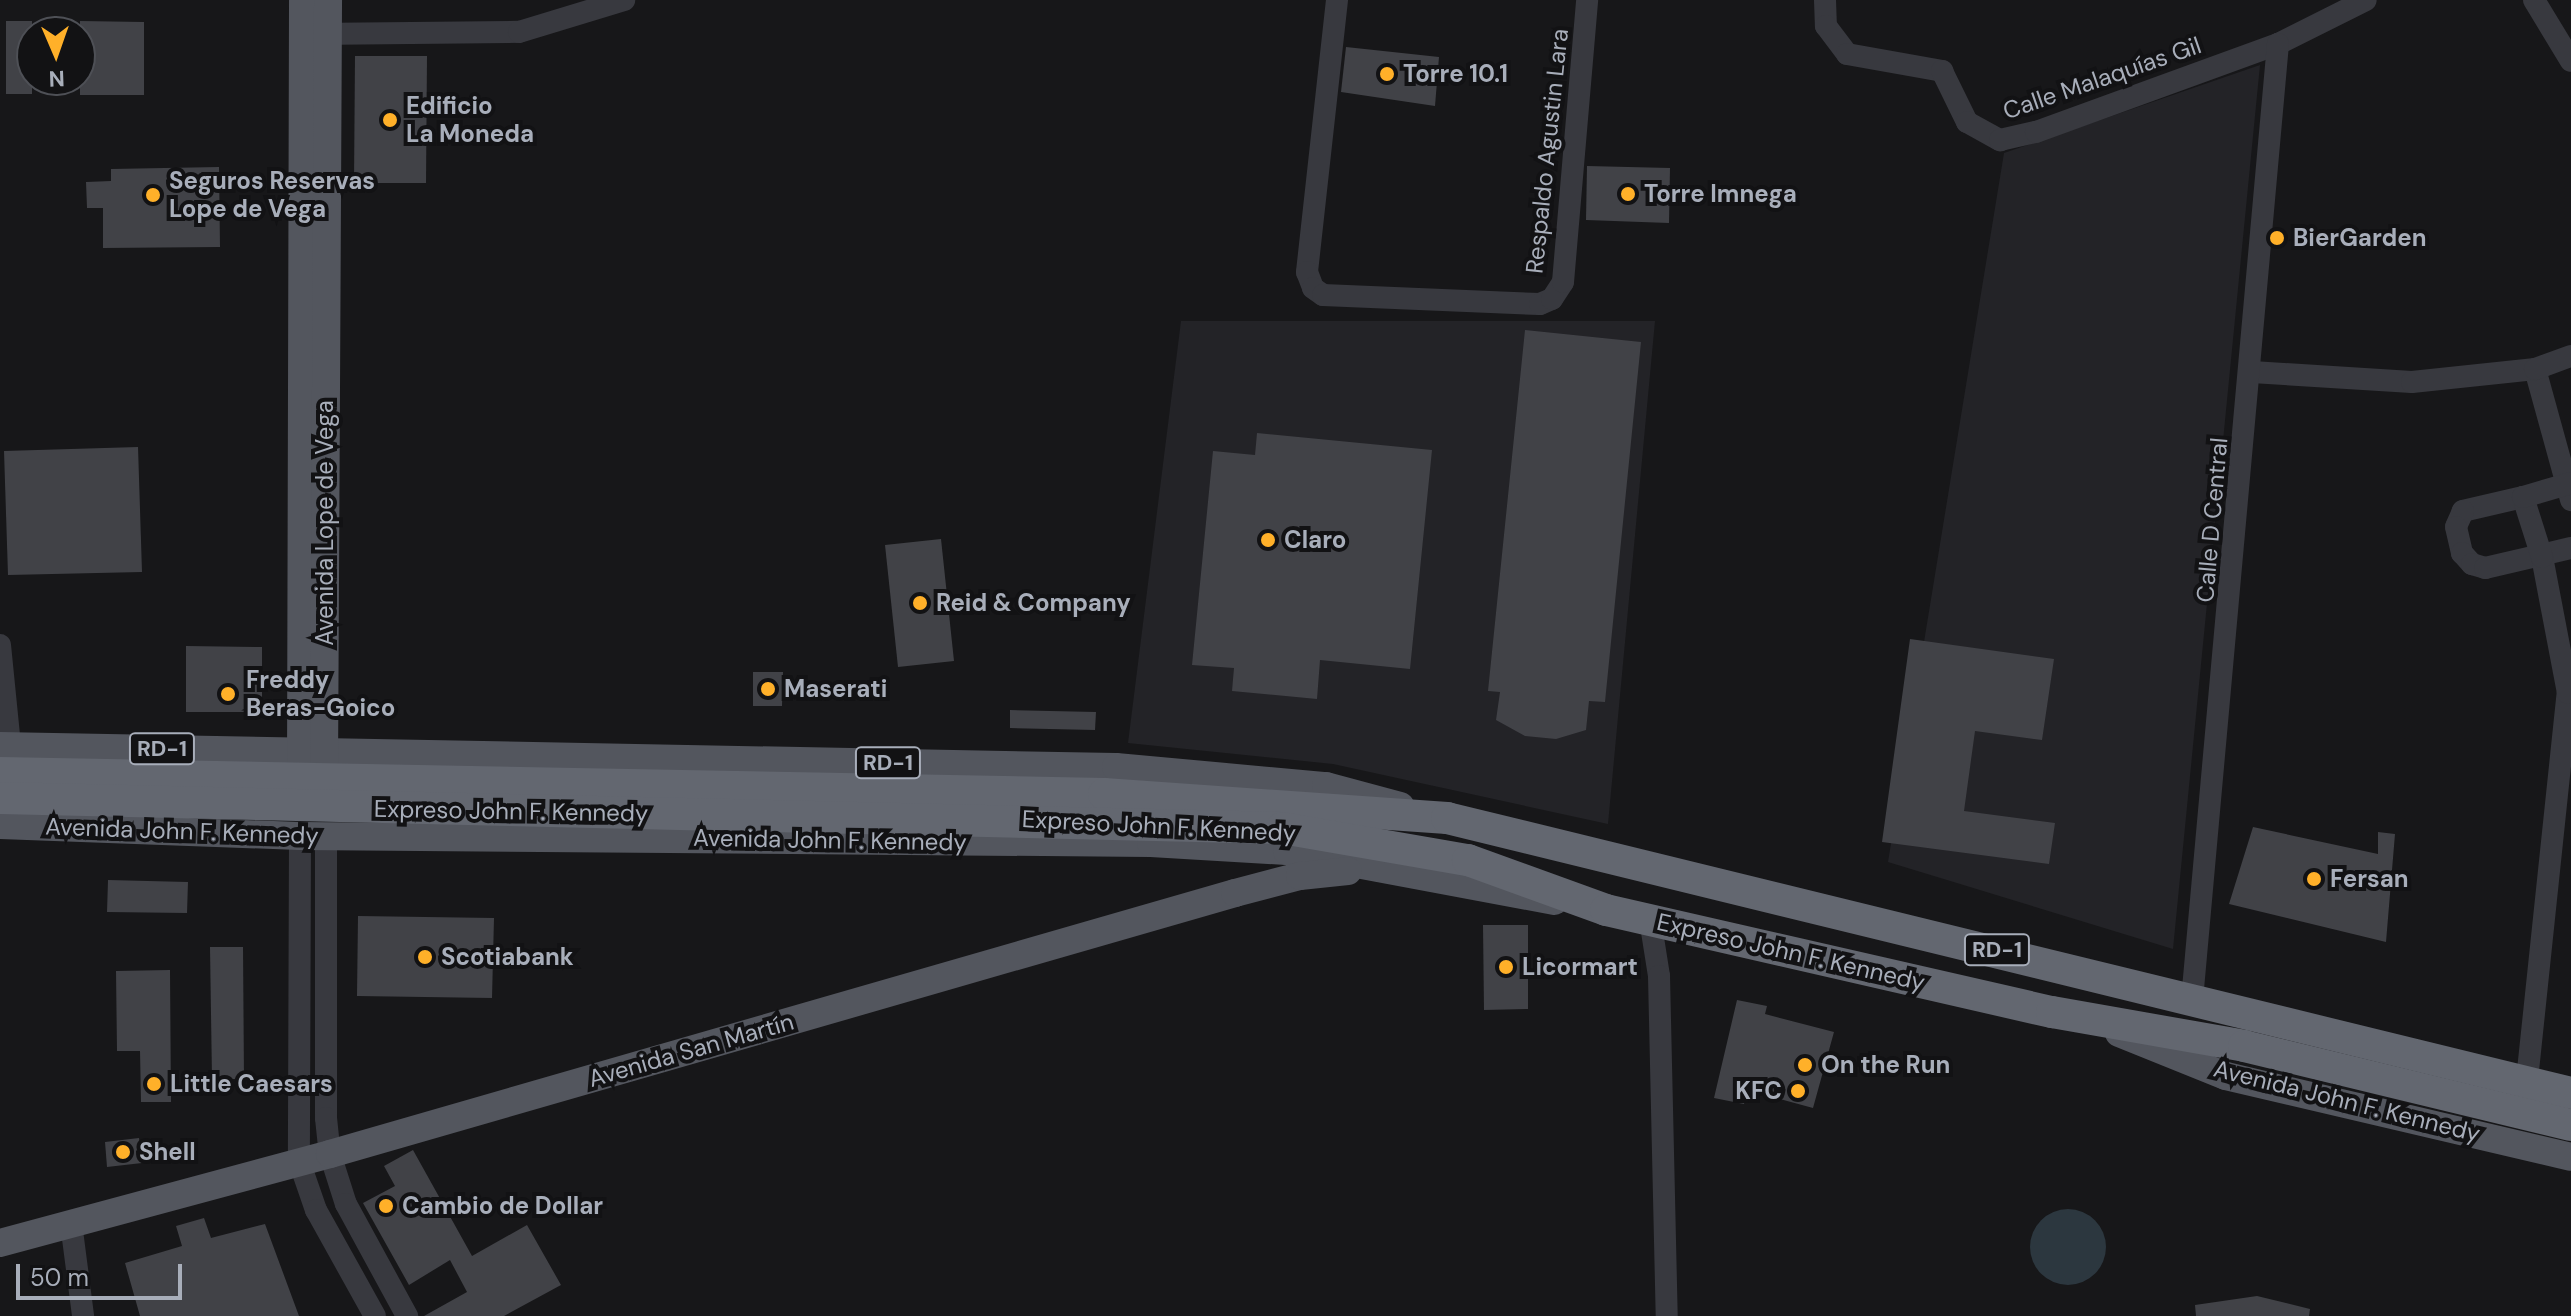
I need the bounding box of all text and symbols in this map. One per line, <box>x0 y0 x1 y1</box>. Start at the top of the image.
north arrow <box>16 16 96 96</box>
street label: Respaldo Agustin Lara <box>1520 27 1574 275</box>
street label: Calle Malaquías Gil <box>1999 31 2205 125</box>
place label: Torre 10.1 <box>1403 60 1508 88</box>
text: N <box>48 64 65 93</box>
marker: Torre 10.1 <box>1378 65 1396 83</box>
place label: Edificio La Moneda <box>406 92 534 148</box>
marker: Edificio La Moneda <box>381 111 399 129</box>
place label: Seguros Reservas Lope de Vega <box>169 167 375 223</box>
place label: Torre Imnega <box>1644 180 1797 208</box>
marker: Torre Imnega <box>1619 185 1637 203</box>
marker: Seguros Reservas Lope de Vega <box>144 186 162 204</box>
place label: BierGarden <box>2293 224 2426 252</box>
marker: BierGarden <box>2268 229 2286 247</box>
street label: Avenida Lope de Vega <box>311 400 339 646</box>
street label: Calle D Central <box>2190 436 2234 604</box>
place label: Claro <box>1284 526 1346 554</box>
marker: Claro <box>1259 531 1277 549</box>
place label: Reid & Company <box>936 589 1131 617</box>
marker: Reid & Company <box>911 594 929 612</box>
place label: Freddy Beras-Goico <box>246 666 395 722</box>
place label: Maserati <box>784 675 887 703</box>
marker: Maserati <box>759 680 777 698</box>
marker: Freddy Beras-Goico <box>217 683 239 705</box>
road number: RD-1 <box>128 731 196 767</box>
road number: RD-1 <box>854 745 922 781</box>
street label: Expreso John F. Kennedy <box>374 794 648 828</box>
street label: Expreso John F. Kennedy <box>1021 804 1297 848</box>
street label: Avenida John F. Kennedy <box>45 812 319 850</box>
street label: Avenida John F. Kennedy <box>693 823 967 857</box>
place label: Fersan <box>2330 865 2409 893</box>
marker: Fersan <box>2305 870 2323 888</box>
street label: Expreso John F. Kennedy <box>1654 907 1928 997</box>
road number: RD-1 <box>1963 932 2031 968</box>
place label: Scotiabank <box>441 943 574 971</box>
marker: Scotiabank <box>416 948 434 966</box>
place label: Licormart <box>1522 953 1638 981</box>
marker: Licormart <box>1497 958 1515 976</box>
street label: Avenida San Martín <box>585 1007 797 1093</box>
place label: On the Run <box>1821 1051 1950 1079</box>
street label: Avenida John F. Kennedy <box>2211 1054 2483 1148</box>
marker: On the Run <box>1796 1056 1814 1074</box>
place label: Little Caesars <box>170 1070 333 1098</box>
marker: Little Caesars <box>145 1075 163 1093</box>
place label: KFC <box>1735 1077 1782 1105</box>
marker: KFC <box>1789 1082 1807 1100</box>
place label: Shell <box>139 1138 196 1166</box>
marker: Shell <box>114 1143 132 1161</box>
place label: Cambio de Dollar <box>402 1192 603 1220</box>
marker: Cambio de Dollar <box>377 1197 395 1215</box>
scale bar <box>20 1248 186 1298</box>
text: 50 m <box>30 1262 89 1293</box>

